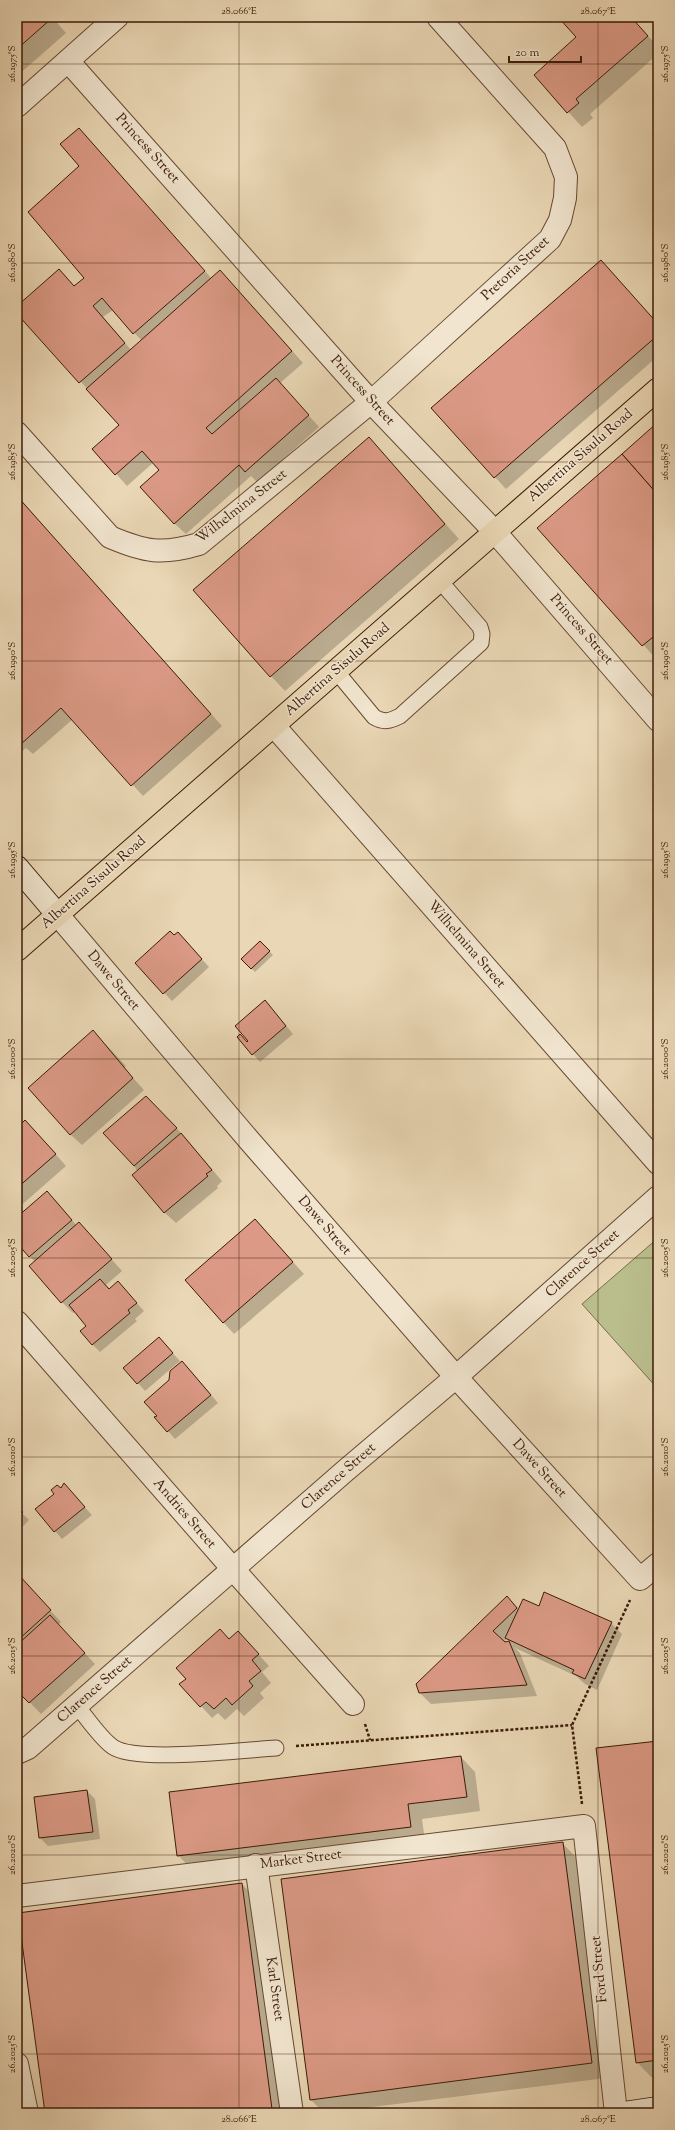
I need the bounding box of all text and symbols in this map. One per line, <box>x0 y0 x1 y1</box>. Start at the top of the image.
text: 28.066°E <box>221 4 257 19</box>
text: 28.067°E <box>580 4 616 19</box>
scale bar <box>509 38 581 64</box>
text: 20 m <box>515 44 540 62</box>
text: 26.1975°S <box>5 45 20 83</box>
text: 26.1975°S <box>658 45 673 83</box>
street label: Princess Street <box>110 110 184 189</box>
street label: Pretoria Street <box>477 232 555 306</box>
text: 26.1980°S <box>5 244 20 282</box>
text: 26.1980°S <box>658 244 673 282</box>
street label: Princess Street <box>325 352 399 431</box>
street label: Albertina Sisulu Road <box>524 405 638 507</box>
text: 26.1985°S <box>5 443 20 481</box>
text: 26.1985°S <box>658 443 673 481</box>
street label: Wilhelmina Street <box>192 465 292 549</box>
street label: Princess Street <box>545 590 618 670</box>
street label: Albertina Sisulu Road <box>281 619 395 721</box>
text: 26.1990°S <box>5 642 20 680</box>
text: 26.1990°S <box>658 642 673 680</box>
street label: Albertina Sisulu Road <box>37 832 151 934</box>
text: 26.1995°S <box>5 841 20 879</box>
text: 26.1995°S <box>658 841 673 879</box>
street label: Wilhelmina Street <box>422 897 510 993</box>
street label: Dawe Street <box>82 947 144 1016</box>
text: 26.2000°S <box>5 1039 20 1079</box>
text: 26.2000°S <box>658 1039 673 1079</box>
street label: Dawe Street <box>292 1192 356 1260</box>
street label: Clarence Street <box>542 1225 625 1303</box>
text: 26.2005°S <box>5 1238 20 1278</box>
text: 26.2005°S <box>658 1238 673 1278</box>
street label: Dawe Street <box>507 1435 571 1503</box>
text: 26.2010°S <box>5 1438 20 1476</box>
text: 26.2010°S <box>658 1438 673 1476</box>
street label: Clarence Street <box>297 1439 381 1515</box>
street label: Andries Street <box>148 1474 220 1554</box>
text: 26.2015°S <box>5 1637 20 1675</box>
text: 26.2015°S <box>658 1637 673 1675</box>
street label: Clarence Street <box>53 1652 137 1728</box>
text: 26.2020°S <box>5 1835 20 1875</box>
text: 26.2020°S <box>658 1835 673 1875</box>
street label: Market Street <box>259 1845 343 1875</box>
street label: Ford Street <box>587 1934 613 2004</box>
street label: Karl Street <box>260 1956 288 2023</box>
text: 26.2025°S <box>5 2035 20 2073</box>
text: 26.2025°S <box>658 2035 673 2073</box>
text: 28.066°E <box>221 2112 257 2127</box>
text: 28.067°E <box>580 2112 616 2127</box>

